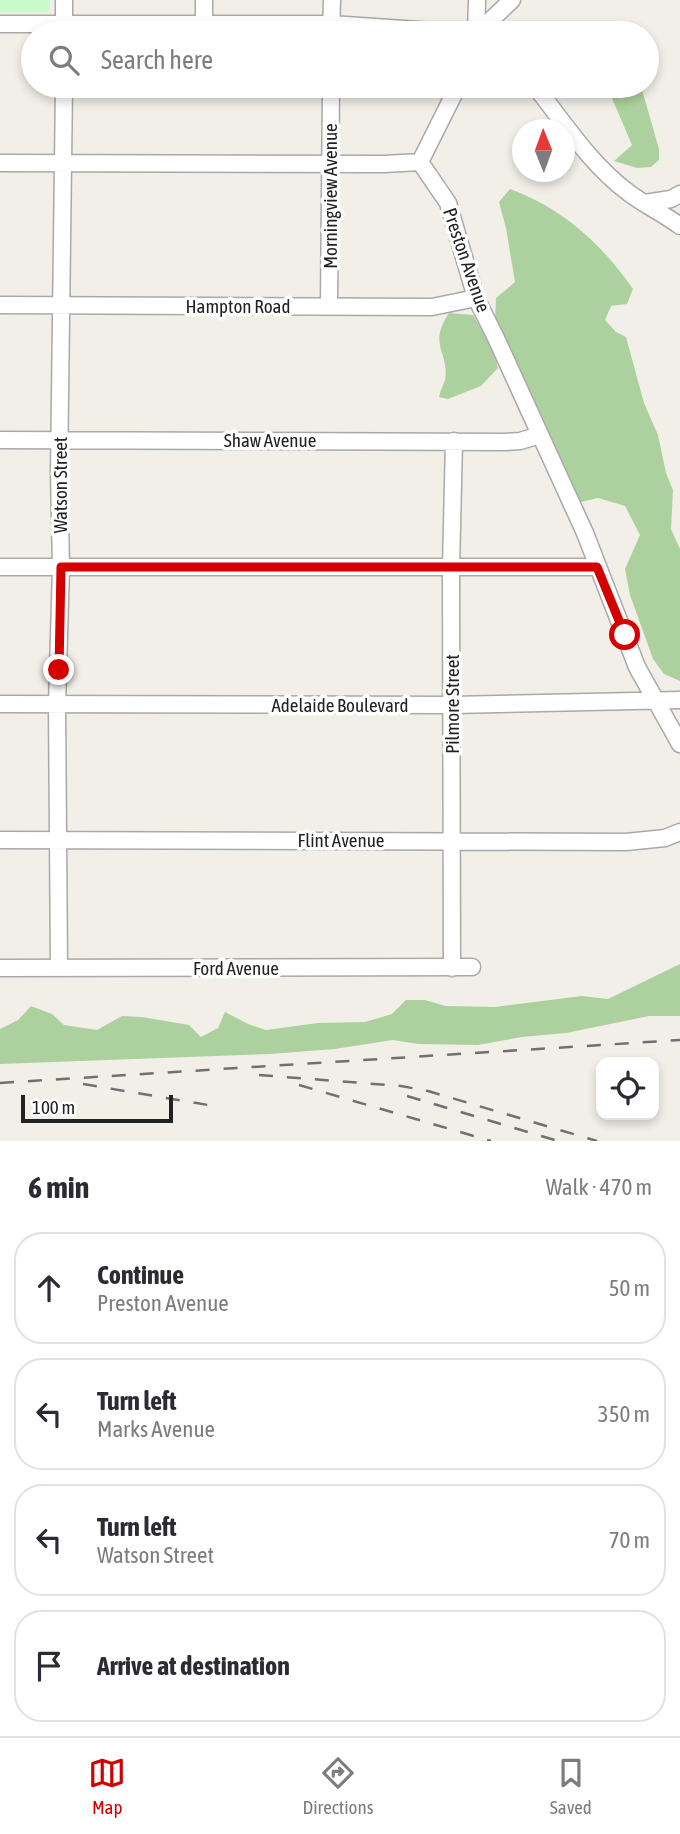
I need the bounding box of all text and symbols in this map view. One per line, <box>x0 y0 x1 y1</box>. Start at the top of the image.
search box <box>21 21 659 98</box>
icon: search <box>45 41 83 79</box>
text: Search here <box>101 45 213 75</box>
north arrow <box>512 119 575 182</box>
street label: Morningview Avenue <box>319 123 341 269</box>
street label: Preston Avenue <box>439 205 495 315</box>
street label: Hampton Road <box>186 295 290 317</box>
street label: Shaw Avenue <box>224 429 316 451</box>
street label: Watson Street <box>49 437 71 533</box>
route start <box>609 619 640 650</box>
route end <box>43 654 74 685</box>
street label: Pilmore Street <box>441 654 463 754</box>
street label: Adelaide Boulevard <box>272 694 408 716</box>
street label: Flint Avenue <box>298 829 384 851</box>
street label: Ford Avenue <box>193 957 279 979</box>
map controls <box>596 1057 659 1120</box>
button: locate <box>596 1057 659 1120</box>
scale bar <box>21 1092 173 1124</box>
text: 100 m <box>32 1096 75 1118</box>
text: 6 min <box>28 1170 89 1204</box>
text: Walk · 470 m <box>546 1174 652 1200</box>
text: Continue <box>97 1260 184 1290</box>
icon: ahead <box>30 1269 68 1307</box>
text: 50 m <box>609 1275 650 1301</box>
text: Preston Avenue <box>97 1290 229 1316</box>
text: Turn left <box>97 1386 177 1416</box>
icon: left <box>30 1395 68 1433</box>
text: 350 m <box>598 1401 650 1427</box>
text: Marks Avenue <box>97 1416 215 1442</box>
text: Turn left <box>97 1512 177 1542</box>
icon: left <box>30 1521 68 1559</box>
text: 70 m <box>609 1527 650 1553</box>
text: Watson Street <box>97 1542 214 1568</box>
icon: arrive <box>30 1647 68 1685</box>
text: Arrive at destination <box>97 1651 290 1681</box>
tab: Map <box>88 1754 126 1818</box>
tab: Directions <box>303 1754 373 1818</box>
tab: Saved <box>550 1754 592 1818</box>

